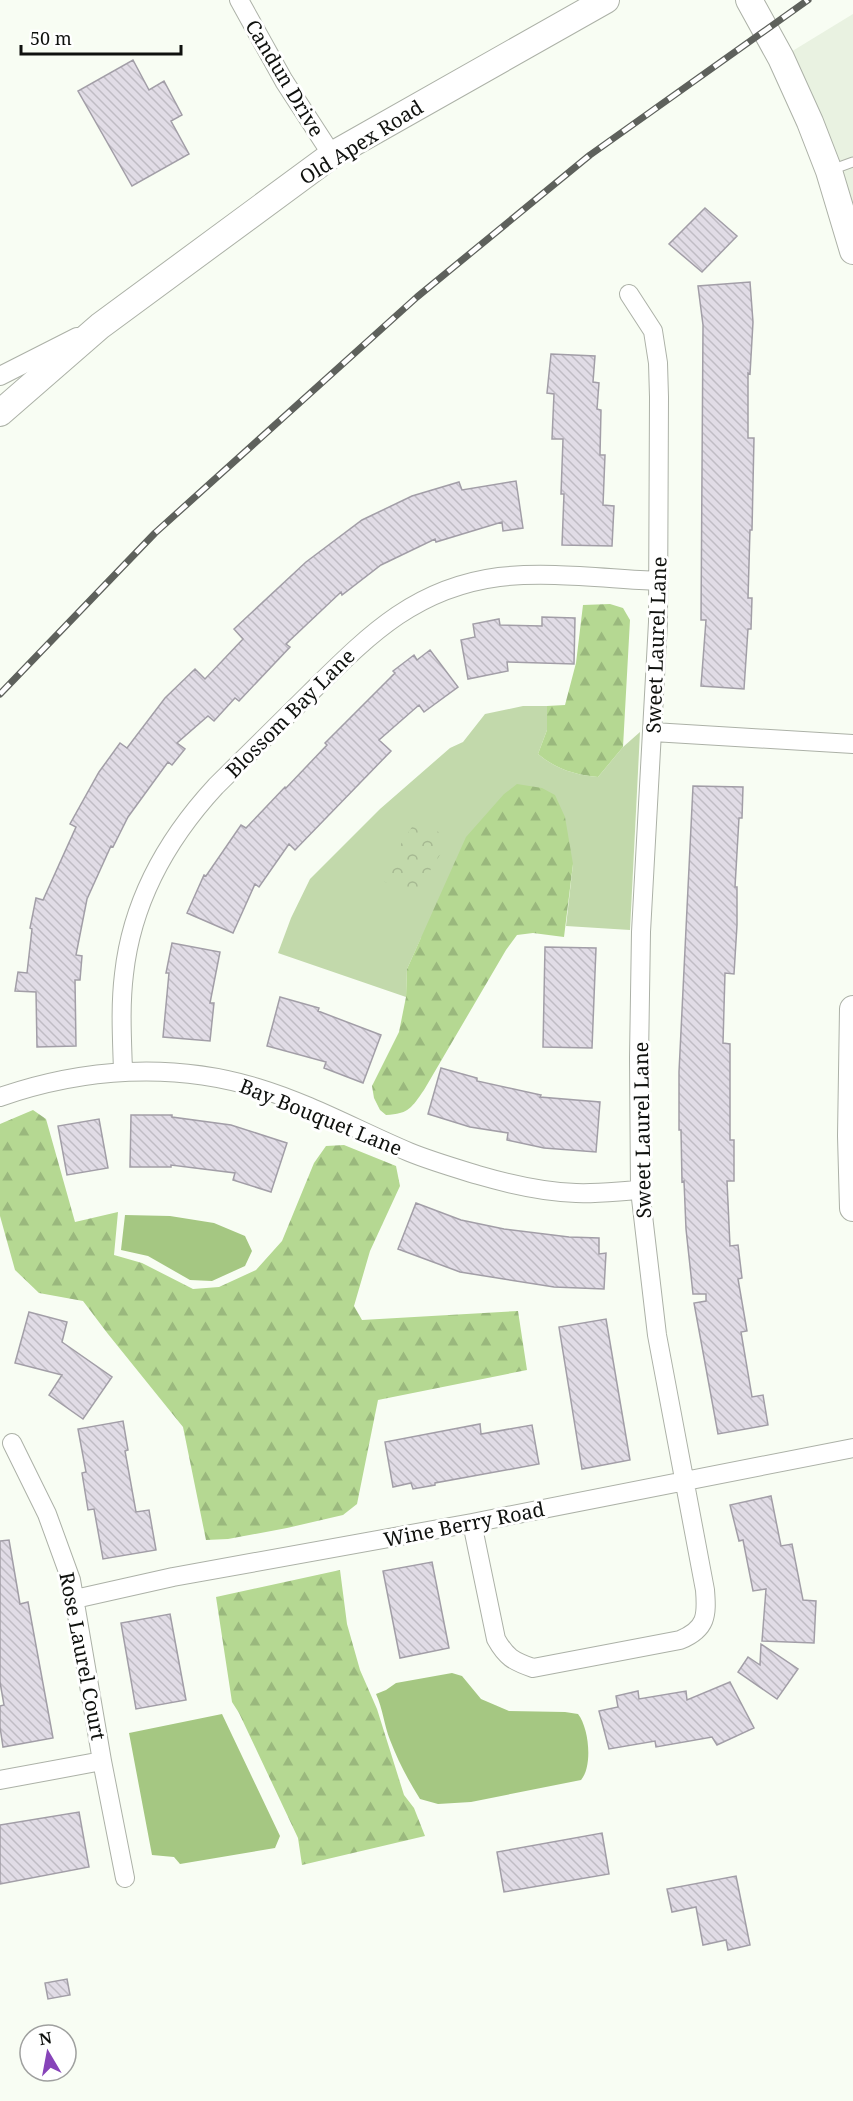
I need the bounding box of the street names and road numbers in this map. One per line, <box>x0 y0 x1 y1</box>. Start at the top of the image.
street label: Candun Drive <box>239 14 331 142</box>
street label: Old Apex Road <box>294 93 428 191</box>
street label: Sweet Laurel Lane <box>639 556 673 734</box>
street label: Blossom Bay Lane <box>220 643 360 783</box>
street label: Sweet Laurel Lane <box>627 1041 657 1219</box>
street label: Bay Bouquet Lane <box>236 1072 406 1162</box>
street label: Wine Berry Road <box>381 1495 547 1553</box>
street label: Rose Laurel Court <box>53 1570 113 1742</box>

